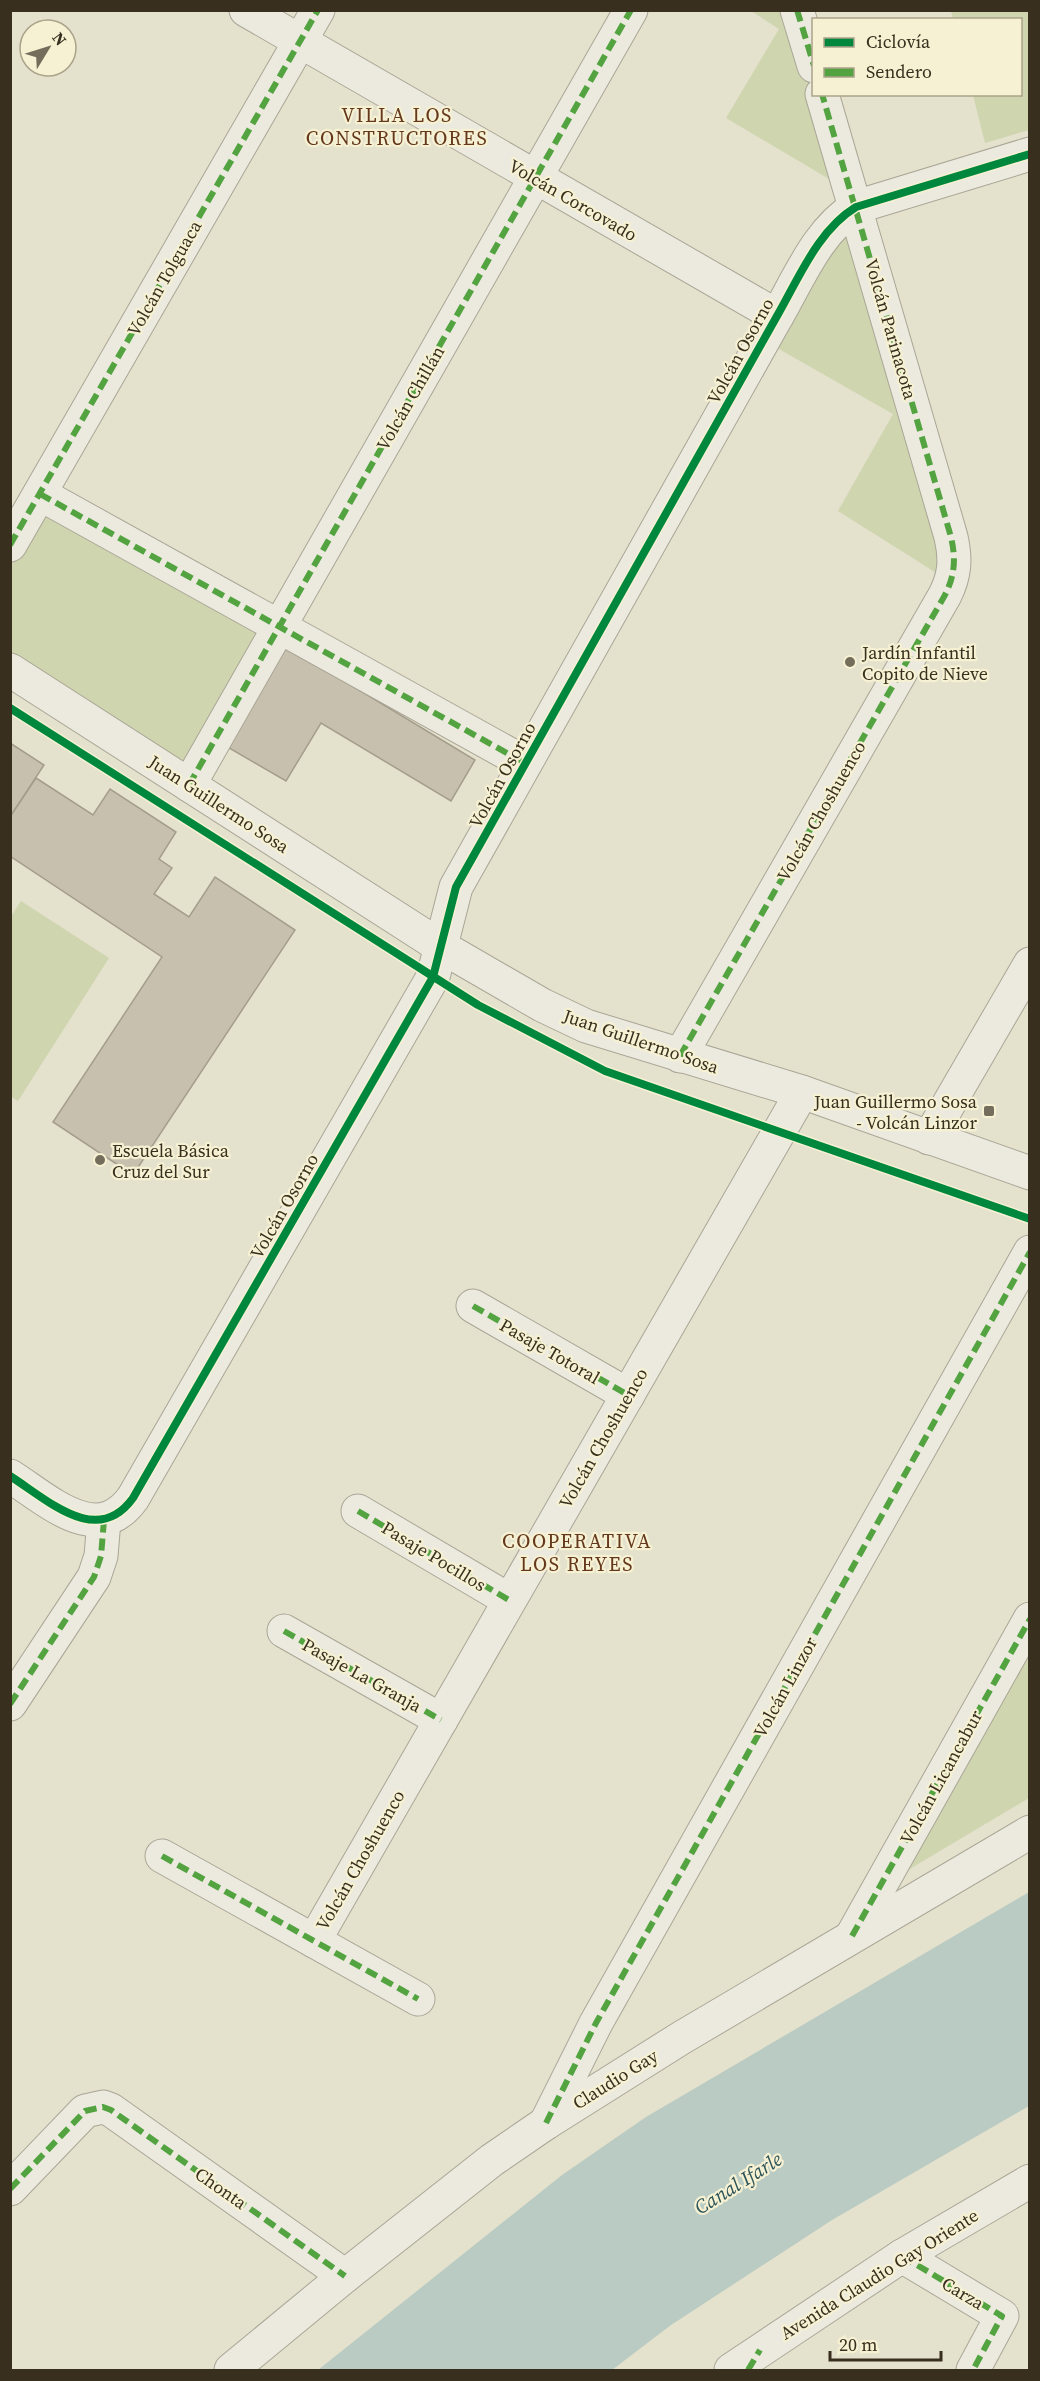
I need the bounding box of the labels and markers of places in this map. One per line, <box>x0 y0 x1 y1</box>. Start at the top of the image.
place label: Jardín Infantil Copito de Nieve <box>861 640 988 686</box>
marker: Jardín Infantil Copito de Nieve <box>843 655 857 669</box>
place label: Juan Guillermo Sosa - Volcán Linzor <box>813 1089 978 1135</box>
marker: Juan Guillermo Sosa - Volcán Linzor <box>982 1104 996 1118</box>
place label: Escuela Básica Cruz del Sur <box>112 1138 230 1184</box>
marker: Escuela Básica Cruz del Sur <box>93 1153 107 1167</box>

